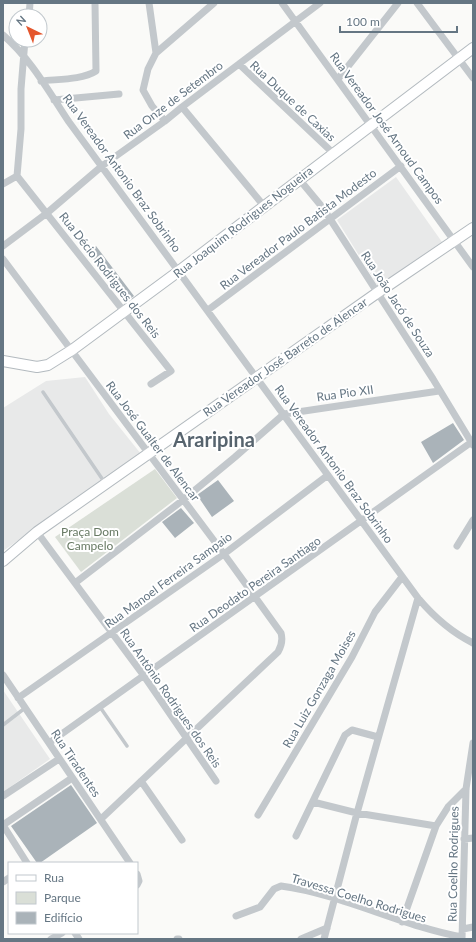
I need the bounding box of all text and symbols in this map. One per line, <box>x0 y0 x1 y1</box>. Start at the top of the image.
north arrow <box>8 8 48 48</box>
scale bar <box>340 8 457 34</box>
text: N <box>13 13 28 28</box>
text: 100 m <box>346 14 380 29</box>
street label: Rua Vereador José Arnoud Campos <box>327 49 447 207</box>
street label: Rua Duque de Caxias <box>247 57 339 145</box>
street label: Rua Onze de Setembro <box>120 58 226 142</box>
street label: Rua Vereador Antonio Braz Sobrinho <box>60 91 185 255</box>
street label: Rua Joaquim Rodrigues Nogueira <box>170 163 316 281</box>
street label: Rua Vereador Paulo Batista Modesto <box>217 165 379 293</box>
street label: Rua Décio Rodrigues dos Reis <box>56 209 164 341</box>
street label: Rua João Jacó de Souza <box>358 248 438 360</box>
street label: Rua Vereador José Barreto de Alencar <box>200 294 371 420</box>
street label: Rua José Gualter de Alencar <box>103 378 203 505</box>
street label: Rua Vereador Antonio Braz Sobrinho <box>272 382 397 546</box>
street label: Rua Pio XII <box>316 382 374 404</box>
district label: Araripina <box>172 427 255 451</box>
park label: Praça Dom Campelo <box>61 524 119 553</box>
street label: Rua Manoel Ferreira Sampaio <box>101 529 235 631</box>
street label: Rua Deodato Pereira Santiago <box>186 533 324 635</box>
street label: Rua Antônio Rodrigues dos Reis <box>117 625 225 771</box>
street label: Rua Luiz Gonzaga Moises <box>279 628 359 750</box>
street label: Rua Tiradentes <box>48 726 104 800</box>
street label: Rua Coelho Rodrigues <box>444 806 462 922</box>
legend <box>8 862 138 934</box>
text: Rua <box>44 870 64 885</box>
street label: Travessa Coelho Rodrigues <box>290 870 428 926</box>
text: Parque <box>44 890 81 905</box>
text: Edifício <box>44 910 83 925</box>

